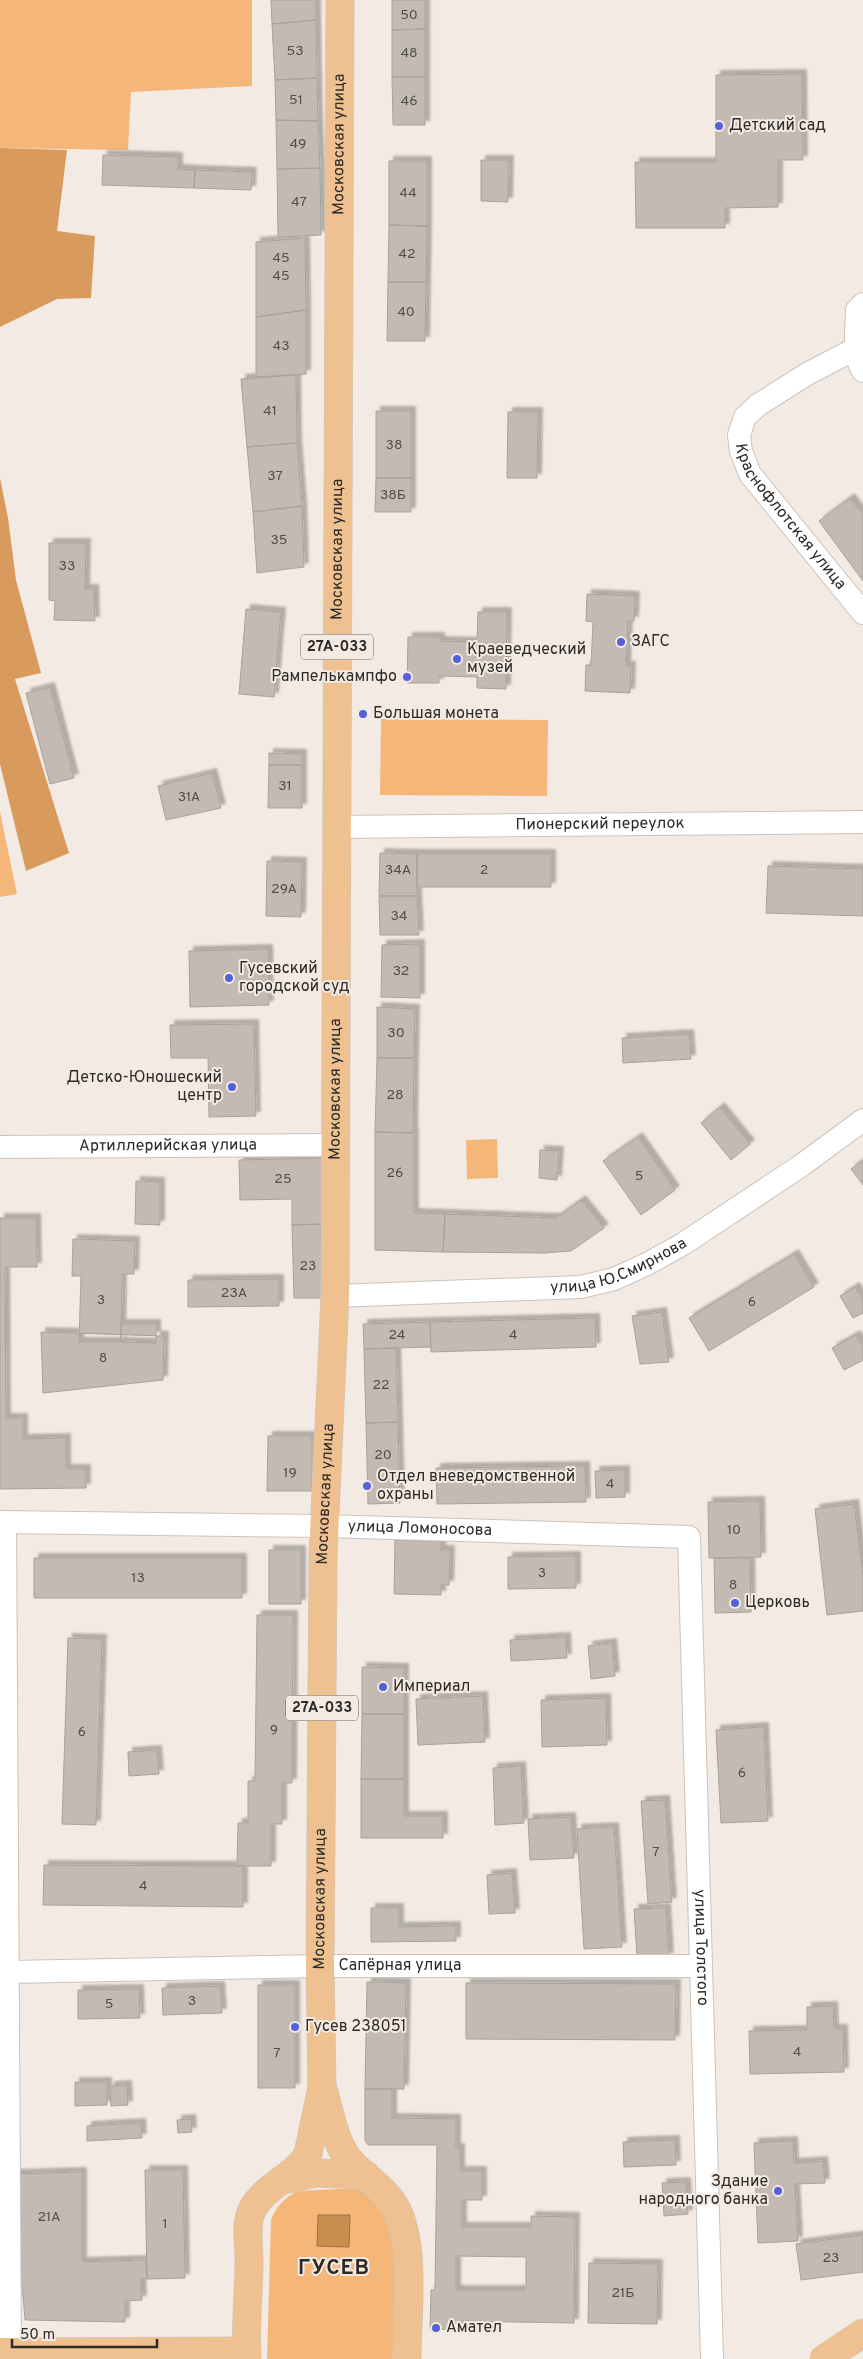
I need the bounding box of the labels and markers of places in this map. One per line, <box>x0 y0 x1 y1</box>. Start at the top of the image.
place label: Детский сад <box>729 116 826 136</box>
marker: Детский сад <box>713 120 725 132</box>
place label: ЗАГС <box>631 632 670 652</box>
marker: ЗАГС <box>615 636 627 648</box>
place label: Краеведческий музей <box>467 640 586 678</box>
marker: Краеведческий музей <box>451 653 463 665</box>
place label: Рампелькампфо <box>271 667 397 687</box>
marker: Рампелькампфо <box>401 671 413 683</box>
place label: Большая монета <box>373 704 499 724</box>
marker: Большая монета <box>357 708 369 720</box>
place label: Гусевский городской суд <box>239 959 350 997</box>
marker: Гусевский городской суд <box>223 972 235 984</box>
place label: Детско-Юношеский центр <box>67 1068 222 1106</box>
marker: Детско-Юношеский центр <box>226 1081 238 1093</box>
place label: Отдел вневедомственной охраны <box>377 1467 575 1505</box>
marker: Отдел вневедомственной охраны <box>361 1480 373 1492</box>
place label: Церковь <box>745 1593 810 1613</box>
marker: Церковь <box>729 1597 741 1609</box>
place label: Империал <box>393 1677 470 1697</box>
marker: Империал <box>377 1681 389 1693</box>
place label: Гусев 238051 <box>305 2017 407 2037</box>
marker: Гусев 238051 <box>289 2021 301 2033</box>
place label: Здание народного банка <box>638 2172 768 2210</box>
marker: Здание народного банка <box>772 2185 784 2197</box>
place label: Амател <box>446 2318 502 2338</box>
marker: Амател <box>430 2322 442 2334</box>

